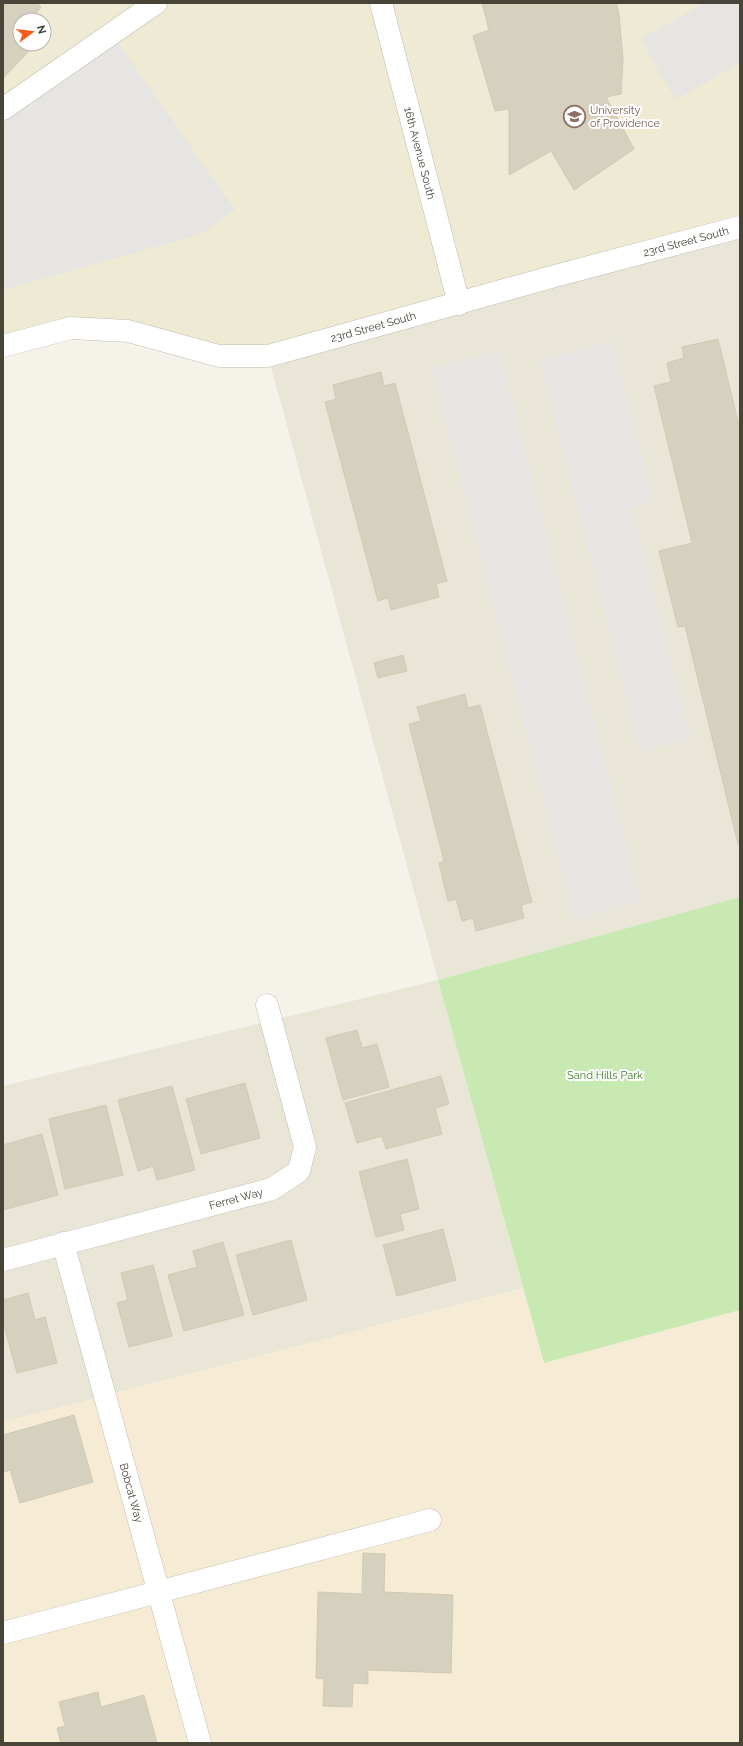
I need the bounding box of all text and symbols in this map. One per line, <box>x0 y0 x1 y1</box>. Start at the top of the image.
north arrow <box>12 12 52 52</box>
text: N <box>34 24 49 35</box>
school or university icon: University of Providence <box>562 103 588 129</box>
place label: University of Providence <box>590 104 660 130</box>
street label: 16th Avenue South <box>401 105 438 201</box>
street label: 23rd Street South <box>642 224 730 259</box>
street label: 23rd Street South <box>329 309 418 345</box>
park label: Sand Hills Park <box>567 1069 643 1082</box>
street label: Ferret Way <box>208 1186 265 1212</box>
street label: Bobcat Way <box>117 1462 145 1524</box>

